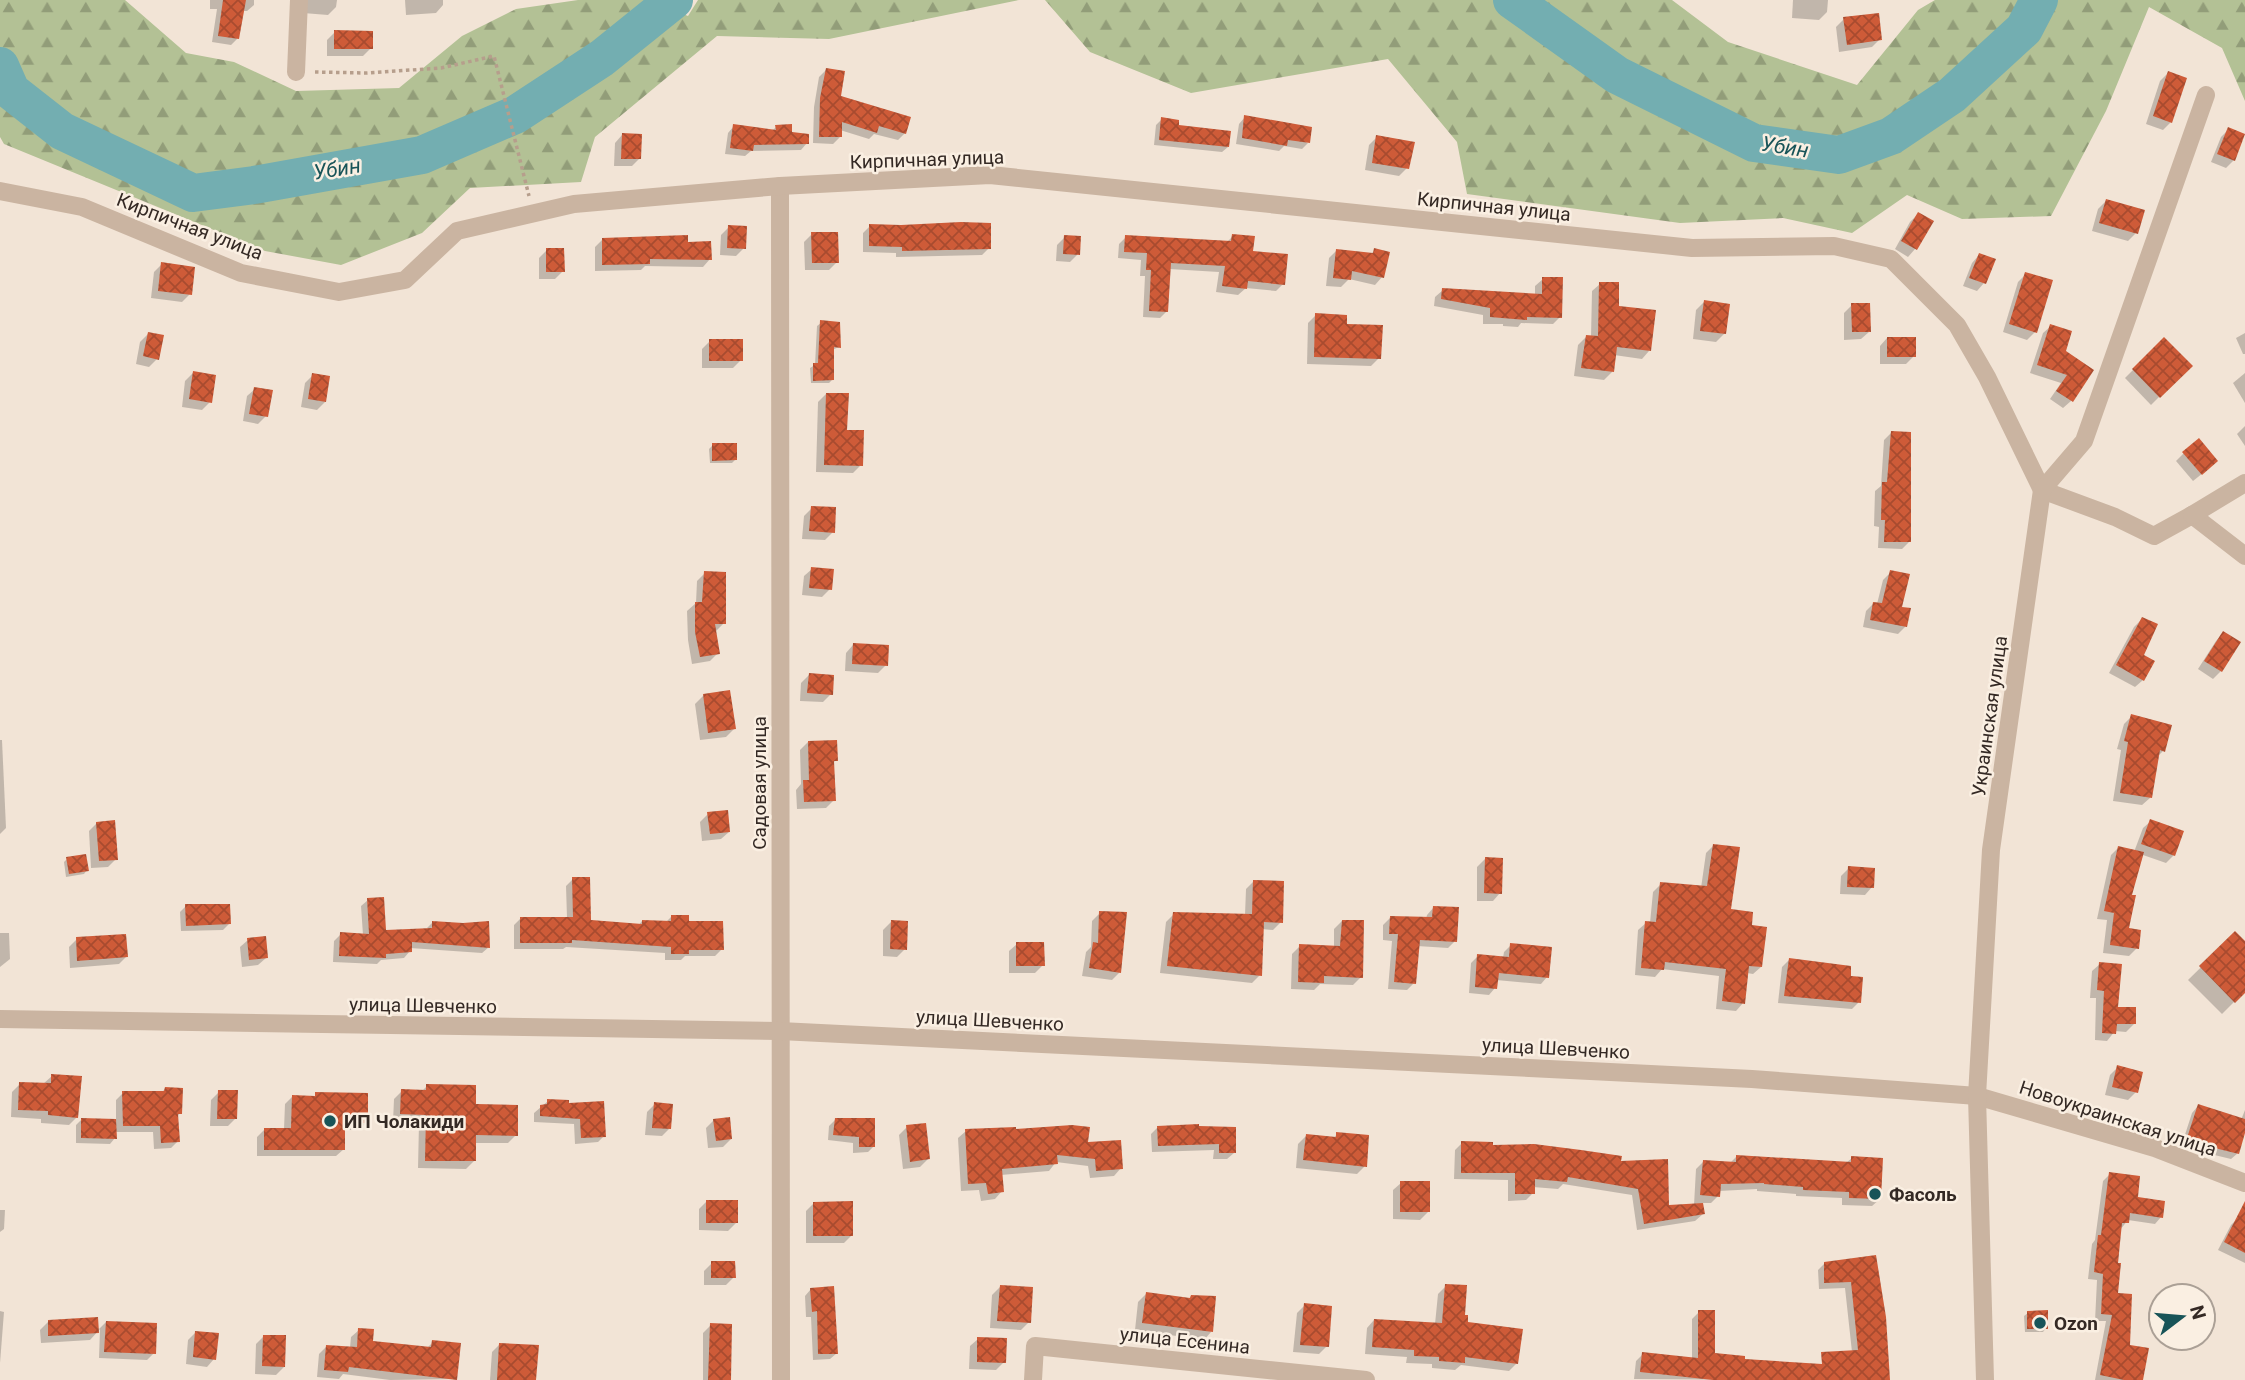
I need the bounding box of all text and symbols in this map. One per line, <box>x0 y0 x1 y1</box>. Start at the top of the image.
water label: Убин <box>1760 131 1811 163</box>
street label: Кирпичная улица <box>849 145 1005 174</box>
water label: Убин <box>312 153 363 185</box>
street label: Кирпичная улица <box>1416 187 1572 226</box>
street label: Кирпичная улица <box>114 188 266 265</box>
street label: Украинская улица <box>1967 634 2012 798</box>
street label: Садовая улица <box>748 716 771 850</box>
street label: улица Шевченко <box>349 993 497 1018</box>
street label: улица Шевченко <box>915 1005 1064 1036</box>
street label: улица Шевченко <box>1481 1033 1630 1064</box>
street label: Новоукраинская улица <box>2016 1076 2219 1161</box>
place label: ИП Чолакиди <box>344 1110 464 1133</box>
marker: ИП Чолакиди <box>322 1113 338 1129</box>
place label: Фасоль <box>1889 1183 1957 1206</box>
marker: Фасоль <box>1867 1186 1883 1202</box>
north arrow <box>2147 1282 2217 1352</box>
text: N <box>2185 1303 2211 1322</box>
place label: Ozon <box>2054 1312 2098 1335</box>
marker: Ozon <box>2032 1315 2048 1331</box>
street label: улица Есенина <box>1119 1322 1251 1359</box>

